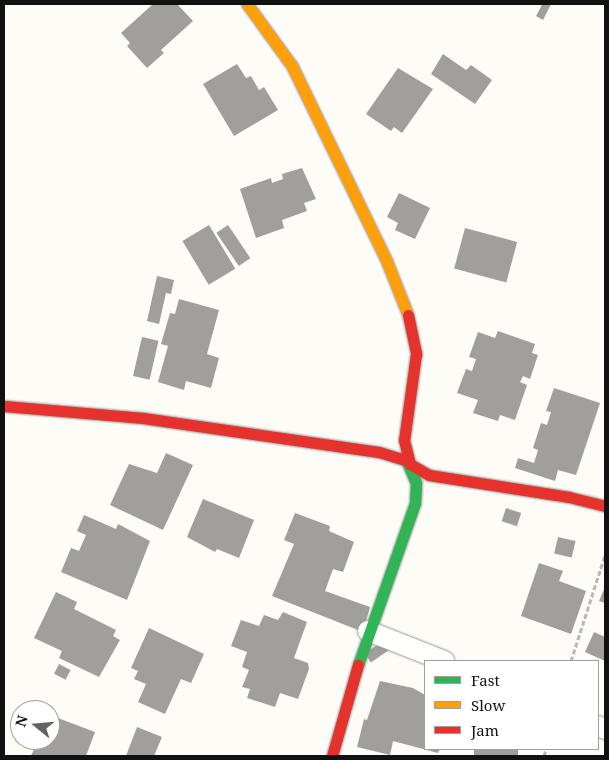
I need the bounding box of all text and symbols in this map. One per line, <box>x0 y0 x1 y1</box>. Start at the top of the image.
legend <box>424 660 599 750</box>
text: Fast <box>471 670 500 690</box>
text: Slow <box>471 695 505 715</box>
north arrow <box>10 700 60 750</box>
text: N <box>10 713 32 729</box>
text: Jam <box>471 720 499 740</box>

